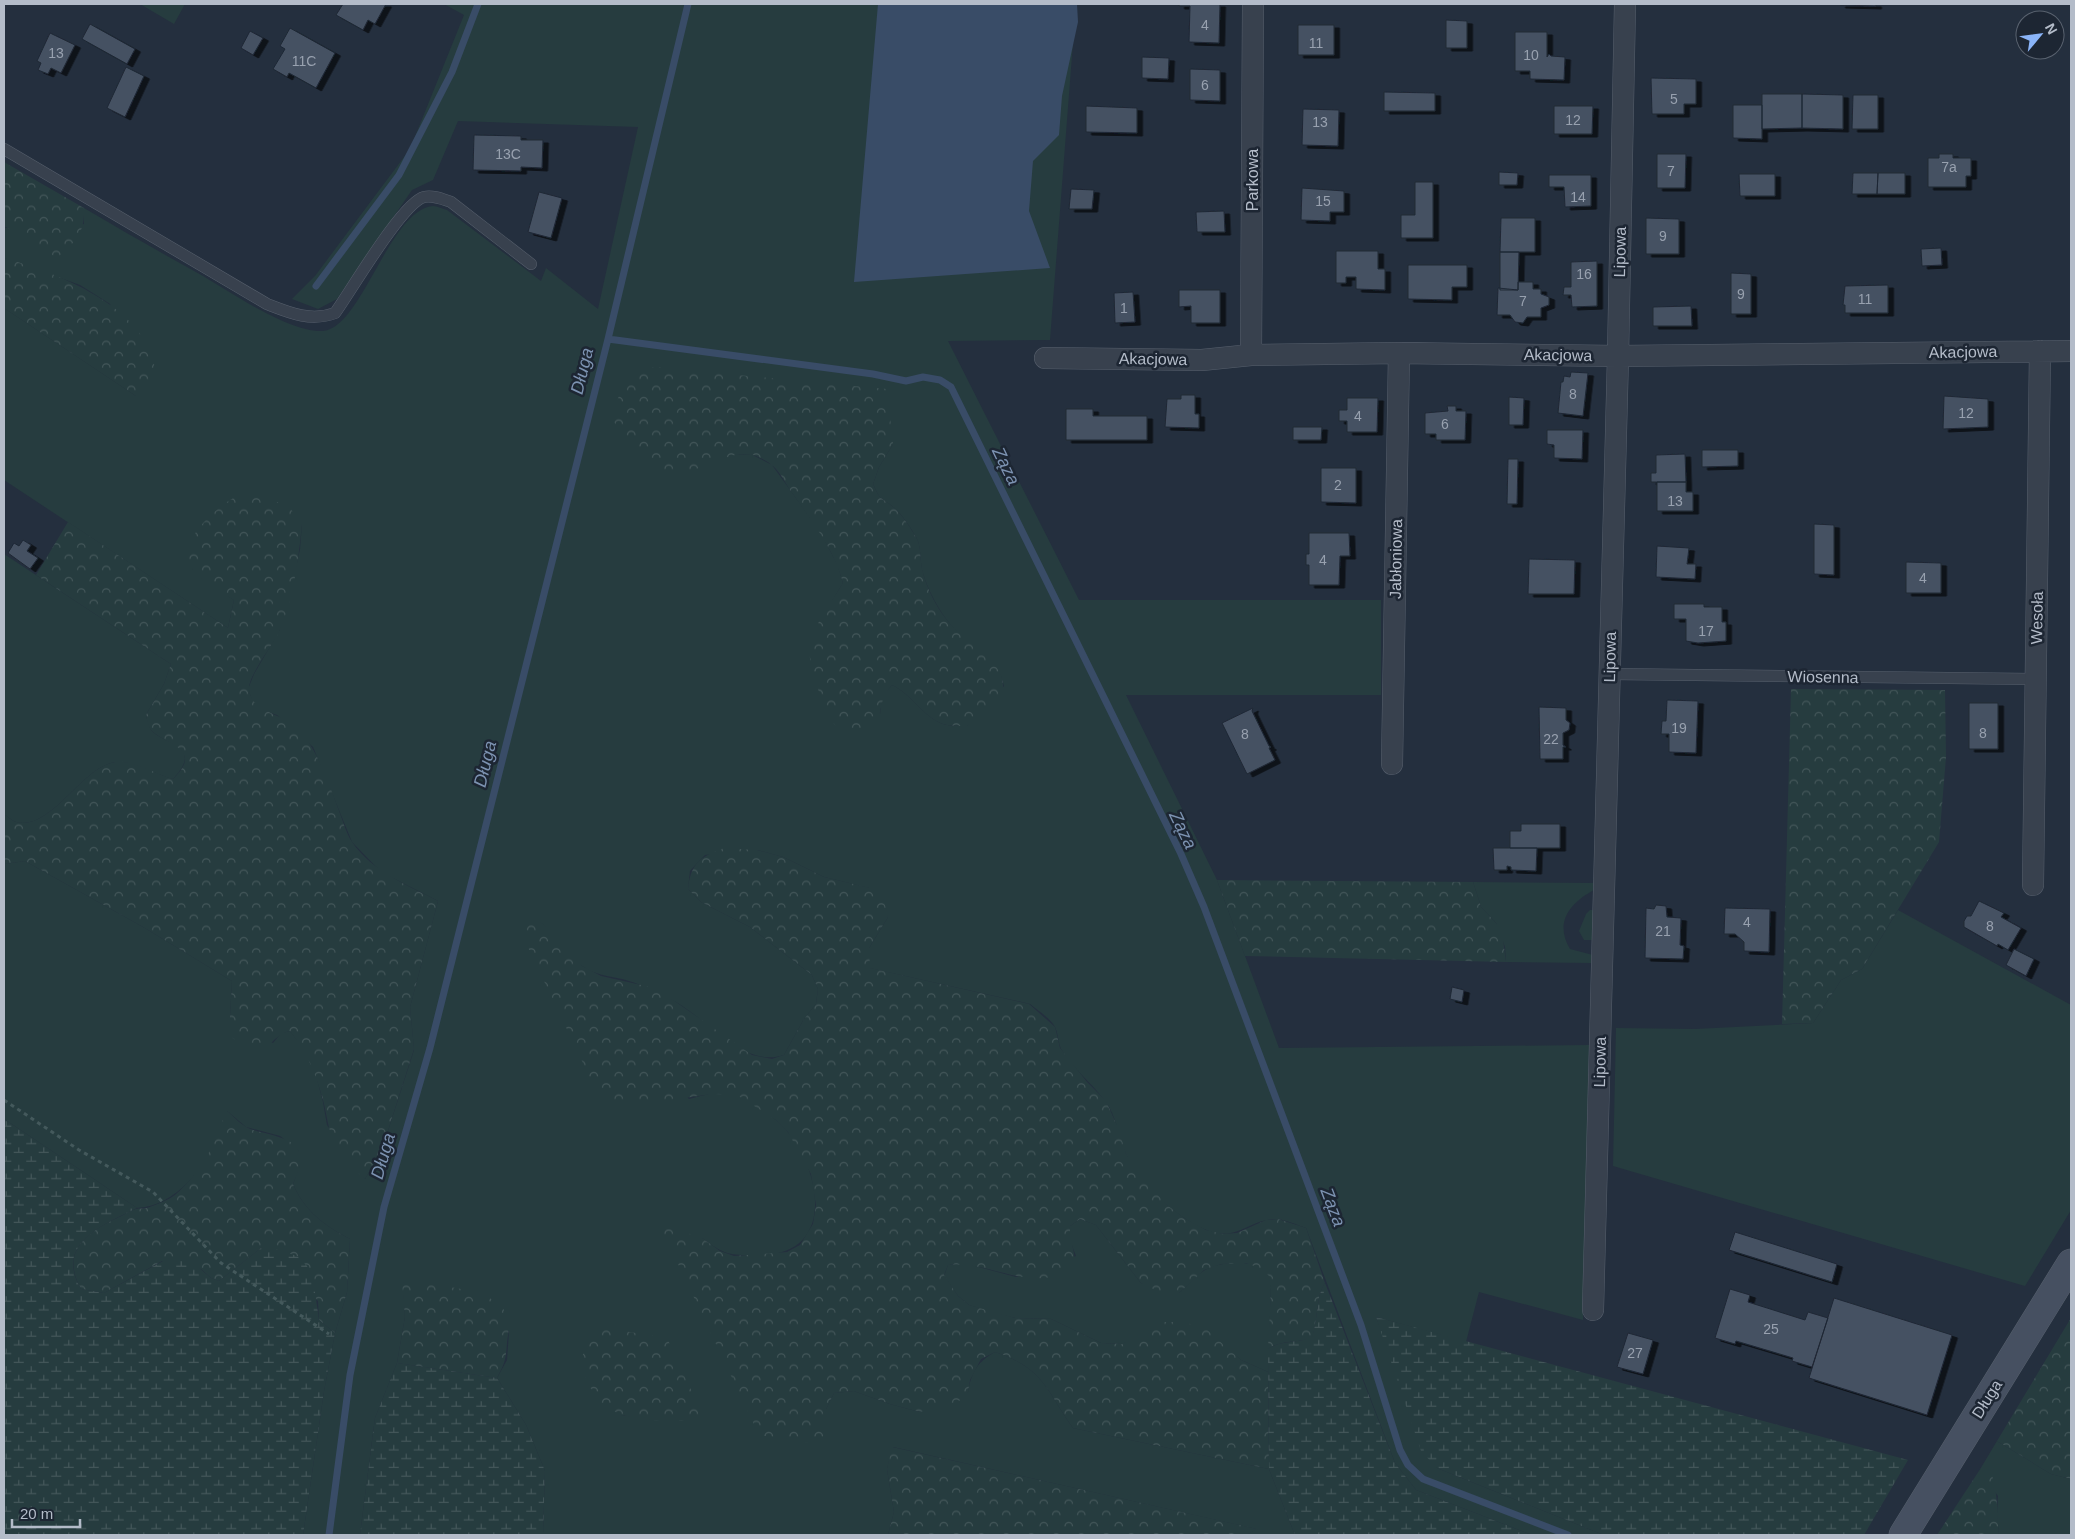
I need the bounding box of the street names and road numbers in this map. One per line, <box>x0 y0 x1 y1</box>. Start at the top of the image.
street label: Parkowa <box>1244 149 1261 211</box>
street label: Lipowa <box>1611 226 1629 277</box>
street label: Akacjowa <box>1929 343 1997 361</box>
street label: Akacjowa <box>1524 346 1592 364</box>
street label: Akacjowa <box>1119 350 1187 368</box>
street label: Jabłoniowa <box>1387 519 1405 599</box>
street label: Wesoła <box>2028 591 2046 645</box>
street label: Lipowa <box>1601 631 1619 682</box>
street label: Wiosenna <box>1787 668 1859 686</box>
street label: Lipowa <box>1591 1036 1609 1087</box>
street label: Długa <box>1969 1377 2005 1421</box>

